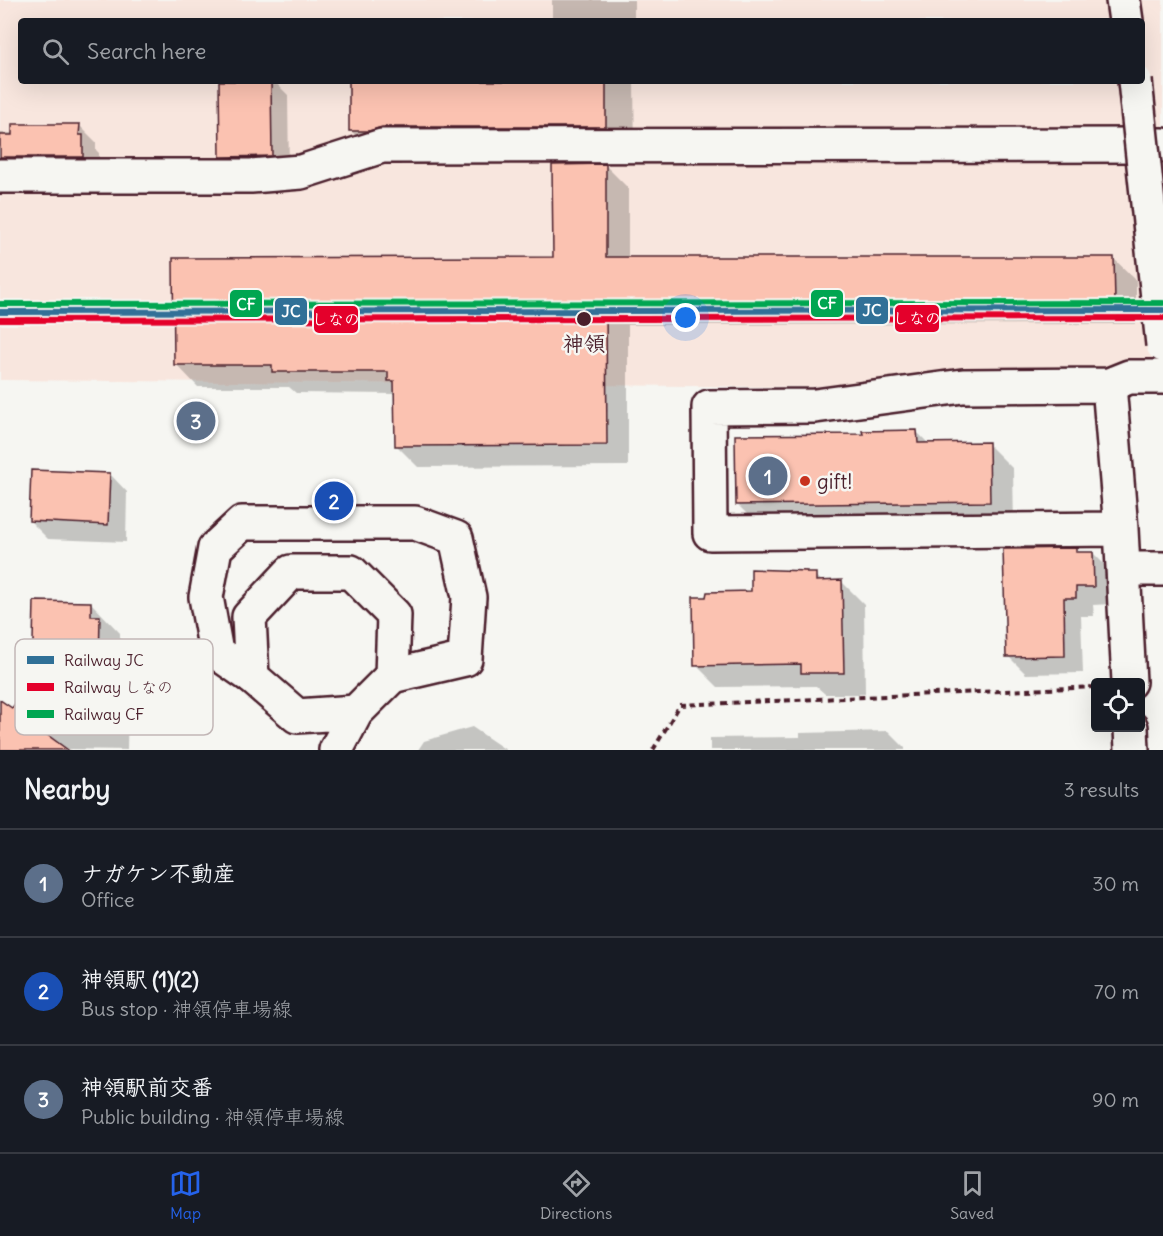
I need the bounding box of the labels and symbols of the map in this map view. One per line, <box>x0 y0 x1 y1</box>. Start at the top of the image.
line badge: CF <box>229 289 263 318</box>
line badge: CF <box>810 289 844 318</box>
text: CF <box>817 293 837 313</box>
text: CF <box>236 294 256 314</box>
line badge: JC <box>855 296 889 325</box>
line badge: JC <box>274 297 308 326</box>
text: JC <box>863 300 882 320</box>
text: JC <box>282 301 301 321</box>
your location <box>671 303 700 332</box>
line badge: しなの <box>894 304 940 333</box>
line badge: しなの <box>313 305 359 334</box>
text: しなの <box>893 308 941 328</box>
text: しなの <box>312 309 360 329</box>
marker: 神領 <box>575 310 593 328</box>
place label: 神領 <box>563 330 605 357</box>
pin: 3 <box>176 398 216 444</box>
pin: 1 <box>748 454 788 498</box>
place label: gift! <box>817 468 852 495</box>
marker: gift! <box>798 474 812 488</box>
pin: 2 <box>314 478 354 524</box>
legend <box>15 639 213 735</box>
text: Railway JC <box>64 650 144 670</box>
text: Railway しなの <box>64 677 173 697</box>
text: Railway CF <box>64 704 144 724</box>

